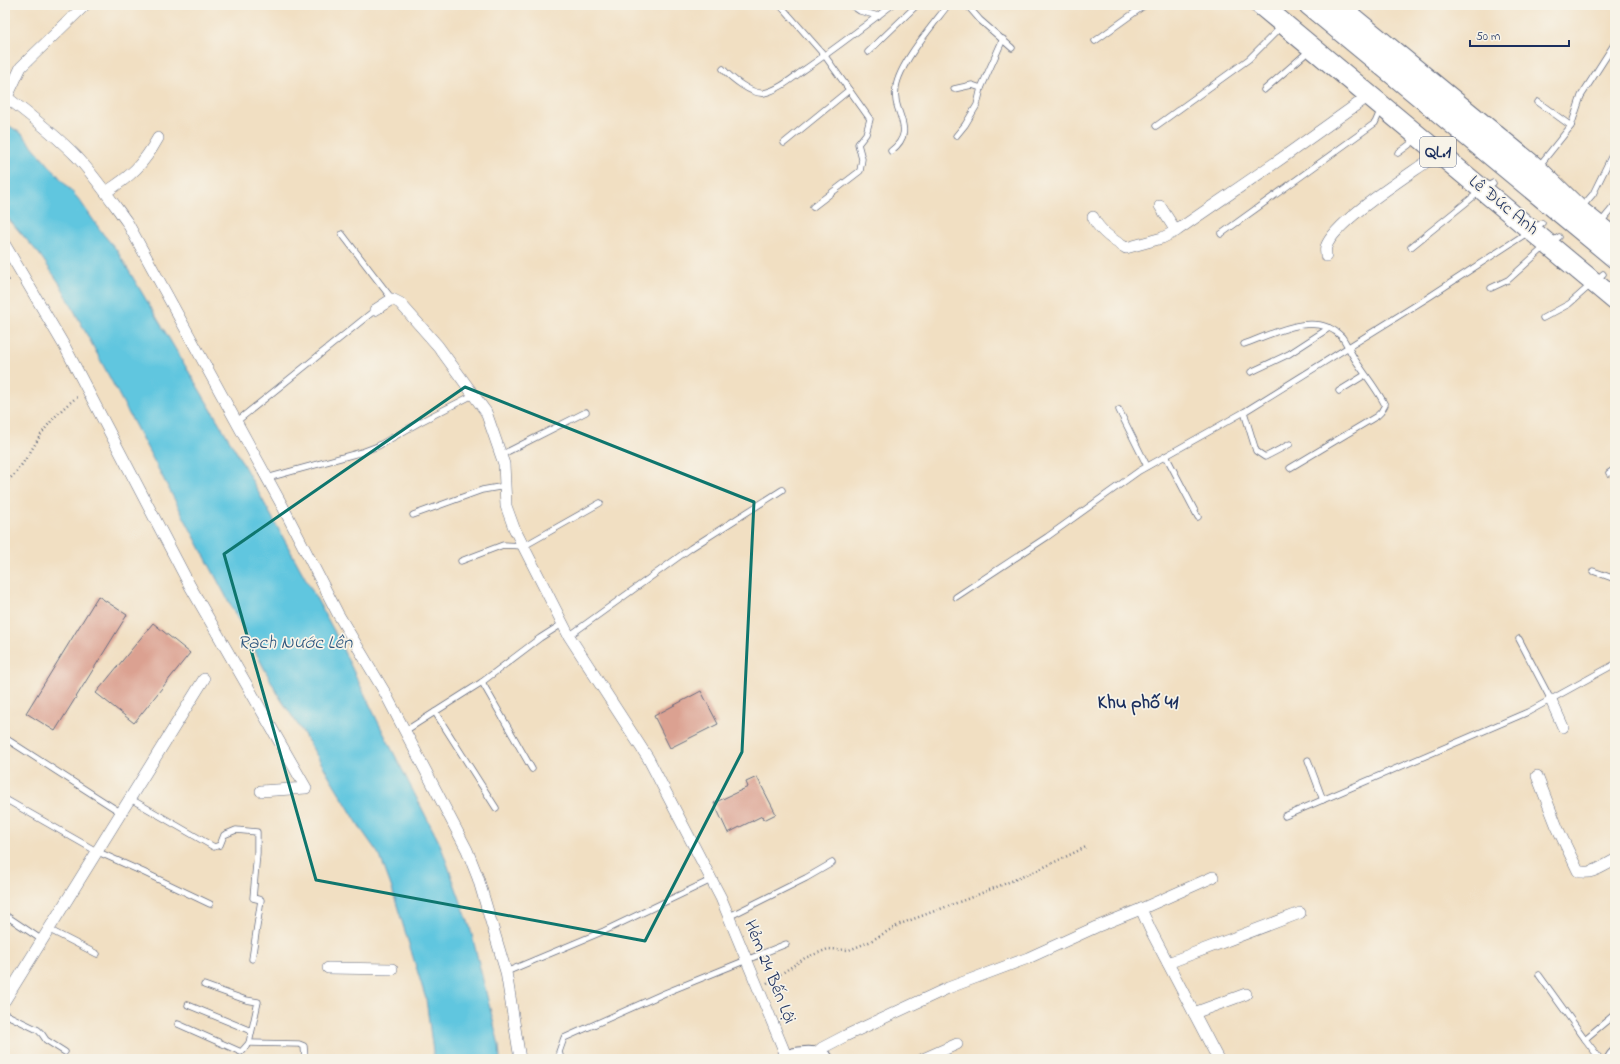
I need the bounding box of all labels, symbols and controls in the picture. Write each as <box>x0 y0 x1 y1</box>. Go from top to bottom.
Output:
scale bar <box>1470 22 1569 48</box>
text: 50 m <box>1476 28 1500 46</box>
road number: QL.1 <box>1420 137 1456 167</box>
street label: Lê Đức Anh <box>1462 170 1544 242</box>
water label: Rạch Nước Lên <box>238 630 353 657</box>
district label: Khu phố 41 <box>1097 690 1179 717</box>
street label: Hẻm 24 Bến Lội <box>736 916 802 1028</box>

